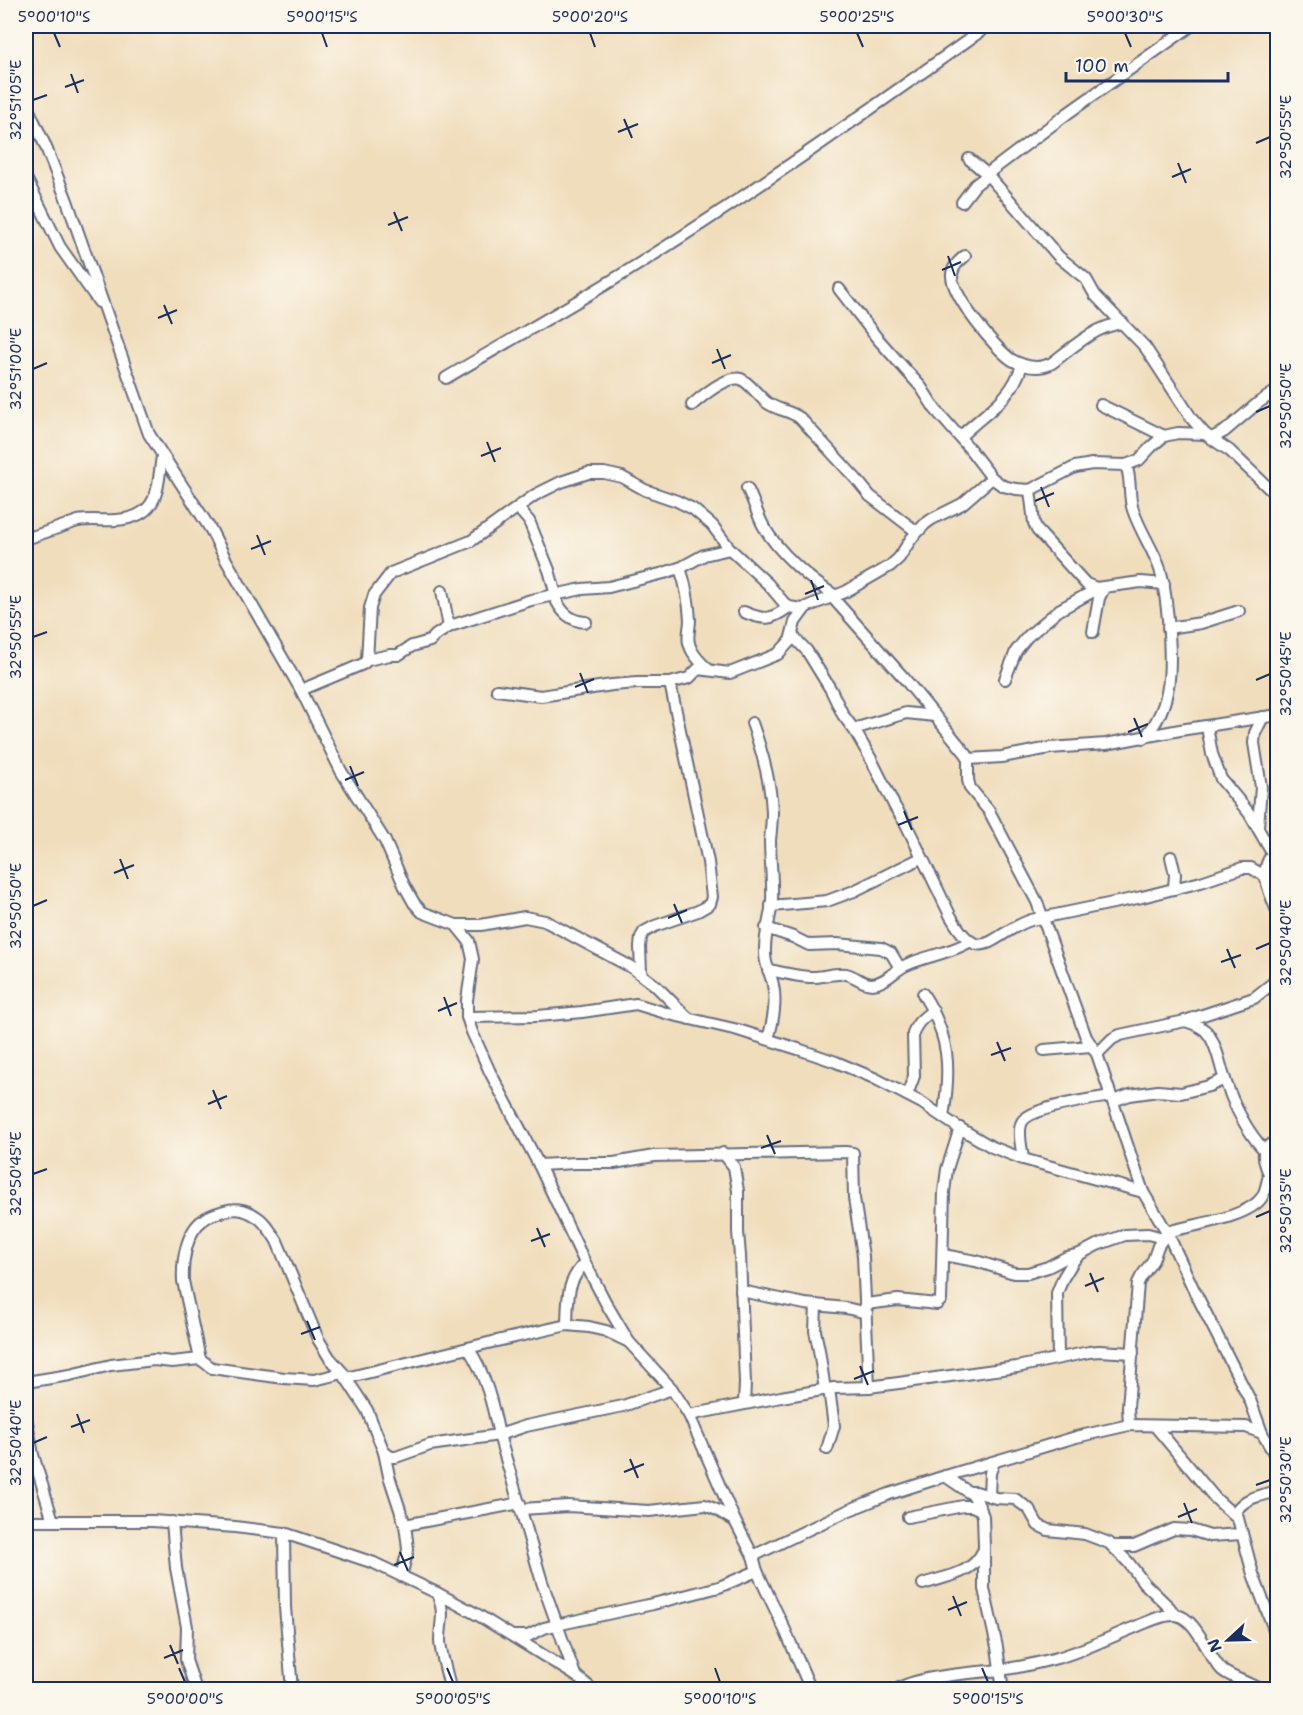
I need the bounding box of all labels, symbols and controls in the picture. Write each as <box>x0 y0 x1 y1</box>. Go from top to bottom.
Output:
text: 5°00'10"S <box>18 7 90 27</box>
text: 5°00'15"S <box>286 7 358 27</box>
text: 5°00'20"S <box>552 7 628 27</box>
text: 5°00'25"S <box>820 7 894 27</box>
text: 5°00'30"S <box>1087 7 1163 27</box>
scale bar <box>1066 45 1228 83</box>
text: 100 m <box>1075 54 1129 78</box>
text: 32°51'05"E <box>6 60 26 140</box>
text: 32°50'55"E <box>1276 95 1296 179</box>
text: 32°51'00"E <box>6 328 26 410</box>
text: 32°50'50"E <box>1276 363 1296 449</box>
text: 32°50'55"E <box>6 595 26 679</box>
text: 32°50'45"E <box>1276 631 1296 717</box>
text: 32°50'50"E <box>6 863 26 949</box>
text: 32°50'40"E <box>1276 900 1296 987</box>
text: 32°50'45"E <box>6 1131 26 1217</box>
text: 32°50'35"E <box>1276 1168 1296 1254</box>
text: 32°50'40"E <box>6 1400 26 1487</box>
text: 32°50'30"E <box>1276 1436 1296 1524</box>
north arrow <box>1198 1610 1258 1670</box>
text: N <box>1202 1636 1227 1655</box>
text: 5°00'00"S <box>147 1689 223 1709</box>
text: 5°00'05"S <box>416 1689 490 1709</box>
text: 5°00'10"S <box>684 1689 756 1709</box>
text: 5°00'15"S <box>952 1689 1024 1709</box>

